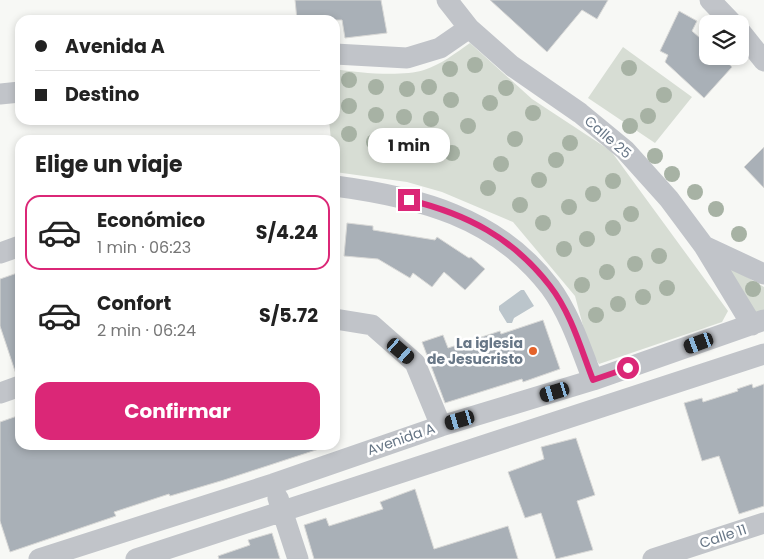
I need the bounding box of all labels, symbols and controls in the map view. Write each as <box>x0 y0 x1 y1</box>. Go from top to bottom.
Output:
map controls <box>699 15 749 65</box>
button: layers <box>699 15 749 65</box>
text: Avenida A <box>65 33 165 60</box>
text: Destino <box>65 81 139 108</box>
street label: Calle 25 <box>580 111 636 163</box>
callout: 1 min <box>368 128 450 162</box>
text: 1 min <box>388 134 430 157</box>
text: Elige un viaje <box>35 149 183 180</box>
route end <box>398 189 420 211</box>
text: Económico <box>97 207 205 234</box>
icon: car <box>37 210 82 255</box>
text: S/4.24 <box>256 219 318 246</box>
text: 1 min · 06:23 <box>97 236 191 259</box>
text: Confort <box>97 290 171 317</box>
icon: car <box>37 293 82 338</box>
text: S/5.72 <box>259 302 318 329</box>
text: 2 min · 06:24 <box>97 319 196 342</box>
car <box>682 331 715 355</box>
place label: La iglesia de Jesucristo <box>427 333 523 369</box>
car <box>384 335 417 367</box>
marker: La iglesia de Jesucristo <box>527 345 539 357</box>
route start <box>617 357 639 379</box>
car <box>538 380 571 404</box>
button: Confirmar <box>35 382 320 440</box>
car <box>443 409 476 431</box>
street label: Avenida A <box>364 418 438 460</box>
street label: Calle 11 <box>697 519 749 553</box>

